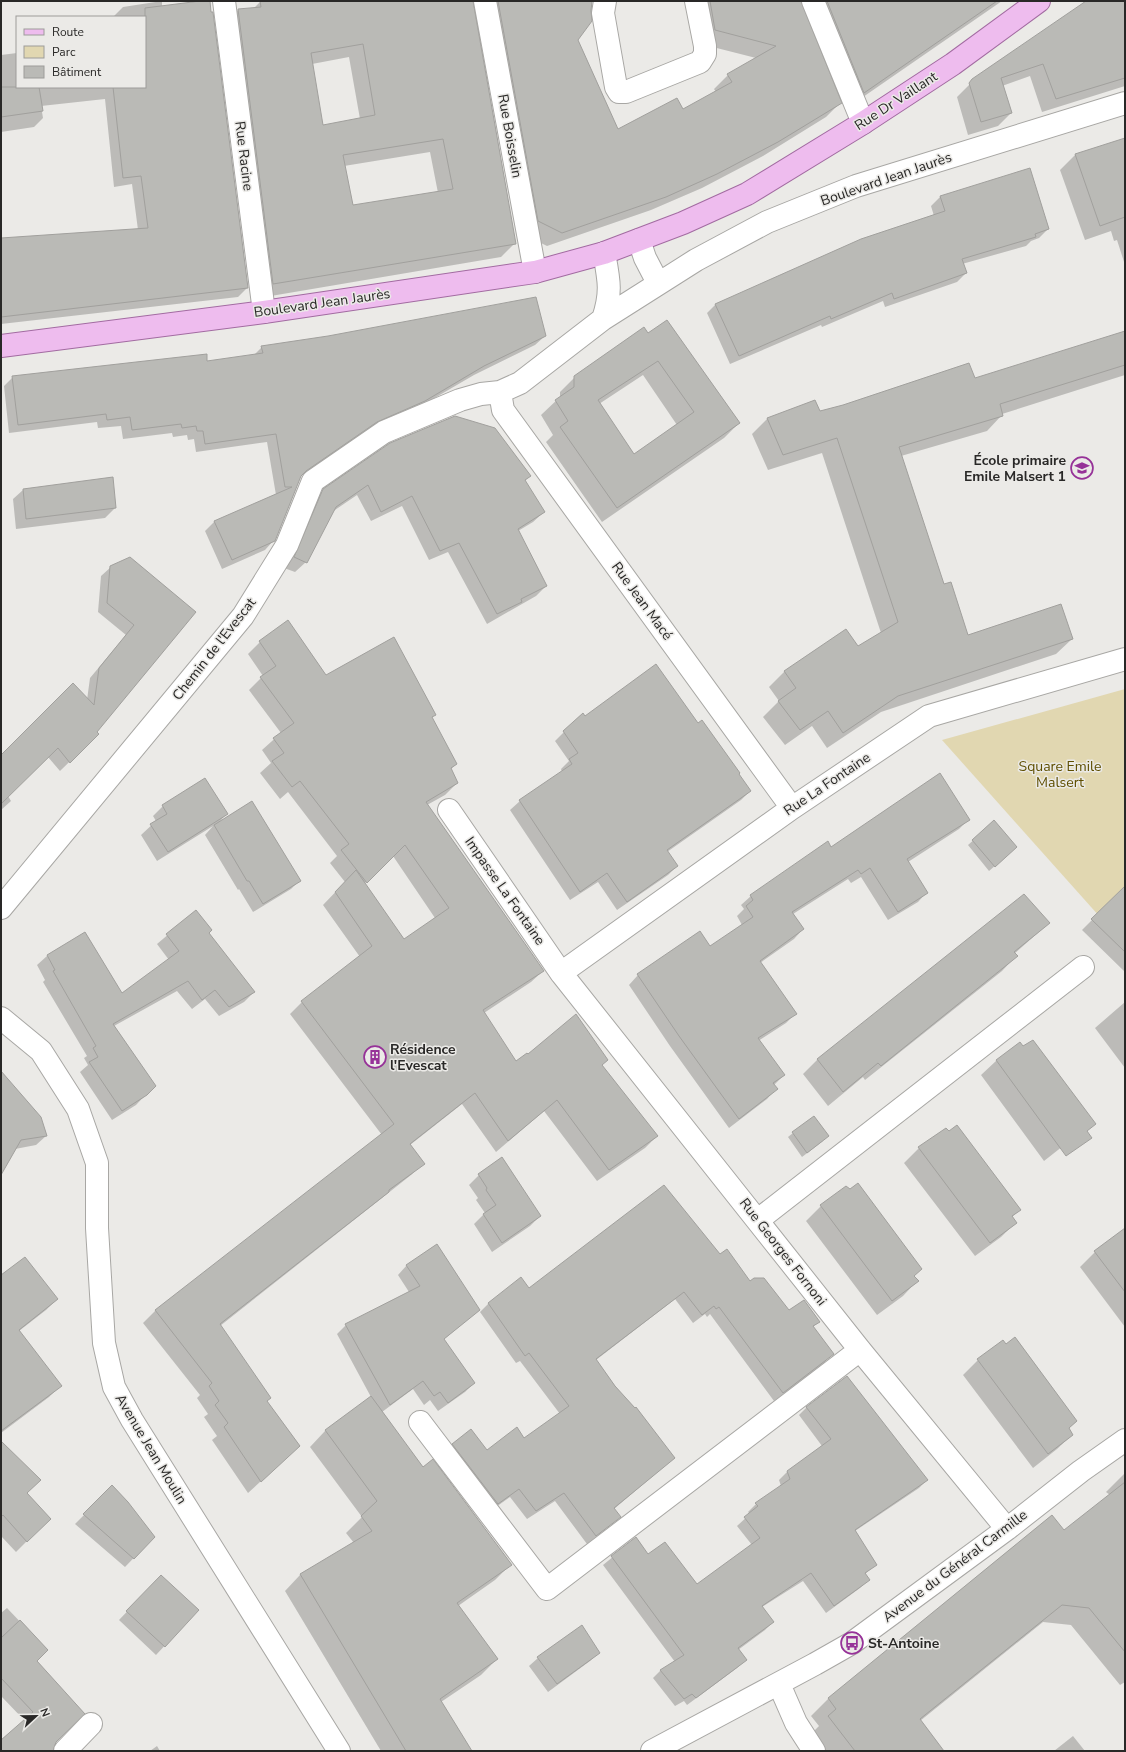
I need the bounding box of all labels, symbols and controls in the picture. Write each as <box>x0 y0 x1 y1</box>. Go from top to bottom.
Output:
legend <box>16 16 146 88</box>
text: Route <box>52 24 84 40</box>
text: Parc <box>52 44 76 60</box>
text: Bâtiment <box>52 64 102 80</box>
street label: Rue Dr Vaillant <box>851 67 941 135</box>
street label: Rue Boisselin <box>493 92 527 180</box>
street label: Rue Racine <box>230 120 258 192</box>
street label: Boulevard Jean Jaurès <box>818 148 954 210</box>
street label: Boulevard Jean Jaurès <box>253 284 392 322</box>
place label: École primaire Emile Malsert 1 <box>964 451 1066 486</box>
school or university icon: École primaire Emile Malsert 1 <box>1069 455 1095 481</box>
street label: Rue Jean Macé <box>607 558 677 644</box>
street label: Chemin de l'Evescat <box>168 594 260 704</box>
street label: Rue La Fontaine <box>780 748 874 820</box>
park label: Square Emile Malsert <box>1019 757 1101 792</box>
street label: Impasse La Fontaine <box>460 833 550 949</box>
place label: Résidence l'Evescat <box>390 1040 456 1075</box>
building icon: Résidence l'Evescat <box>362 1044 388 1070</box>
street label: Rue Georges Fornoni <box>735 1194 831 1310</box>
street label: Avenue Jean Moulin <box>111 1390 191 1508</box>
street label: Avenue du Général Carmille <box>879 1505 1031 1627</box>
bus stop icon: St-Antoine <box>839 1630 865 1656</box>
place label: St-Antoine <box>868 1634 940 1653</box>
north arrow <box>16 1696 56 1736</box>
text: N <box>36 1706 53 1719</box>

